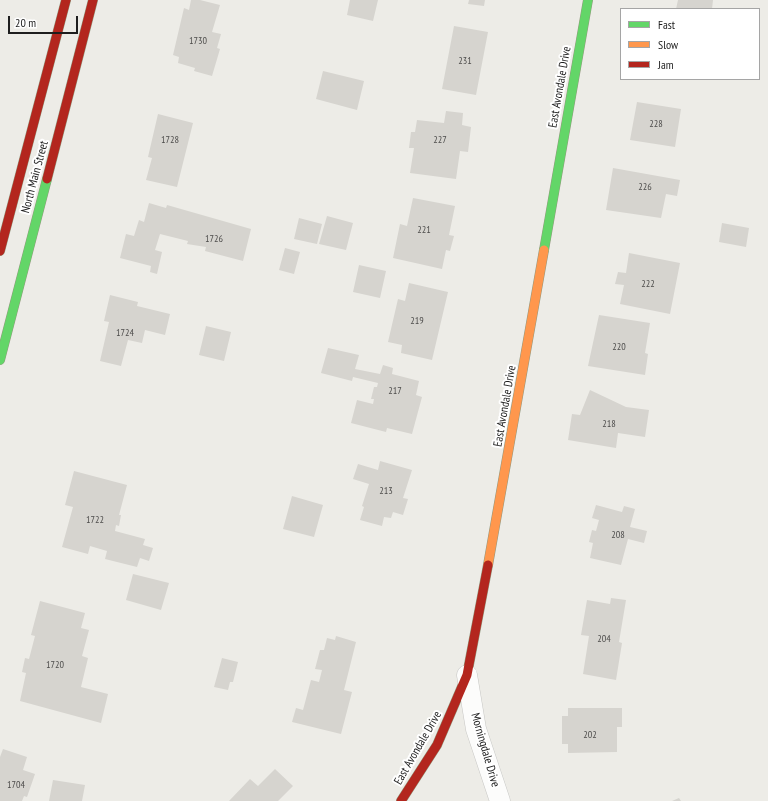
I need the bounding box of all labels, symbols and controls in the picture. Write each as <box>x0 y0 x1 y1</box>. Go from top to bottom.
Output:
scale bar <box>10 8 80 34</box>
legend <box>620 8 760 80</box>
text: 20 m <box>15 15 36 30</box>
text: Fast <box>658 17 675 32</box>
house number: 1730 <box>189 35 207 47</box>
text: Slow <box>658 37 678 52</box>
street label: East Avondale Drive <box>546 45 574 129</box>
house number: 231 <box>458 55 472 67</box>
text: Jam <box>658 57 674 72</box>
house number: 228 <box>649 118 663 130</box>
house number: 1728 <box>161 134 179 146</box>
house number: 227 <box>433 134 447 146</box>
street label: North Main Street <box>18 139 52 215</box>
house number: 226 <box>638 181 652 193</box>
house number: 221 <box>417 224 431 236</box>
house number: 1726 <box>205 233 223 245</box>
house number: 222 <box>641 278 655 290</box>
house number: 219 <box>410 315 424 327</box>
house number: 1724 <box>116 327 134 339</box>
house number: 220 <box>612 341 626 353</box>
street label: East Avondale Drive <box>491 364 519 448</box>
house number: 217 <box>388 385 402 397</box>
house number: 218 <box>602 418 616 430</box>
house number: 213 <box>379 485 393 497</box>
house number: 1722 <box>86 514 104 526</box>
house number: 208 <box>611 529 625 541</box>
house number: 204 <box>597 633 611 645</box>
house number: 1720 <box>46 659 64 671</box>
street label: East Avondale Drive <box>391 709 445 787</box>
street label: Morningdale Drive <box>468 711 502 789</box>
house number: 202 <box>583 729 597 741</box>
house number: 1704 <box>7 779 25 791</box>

